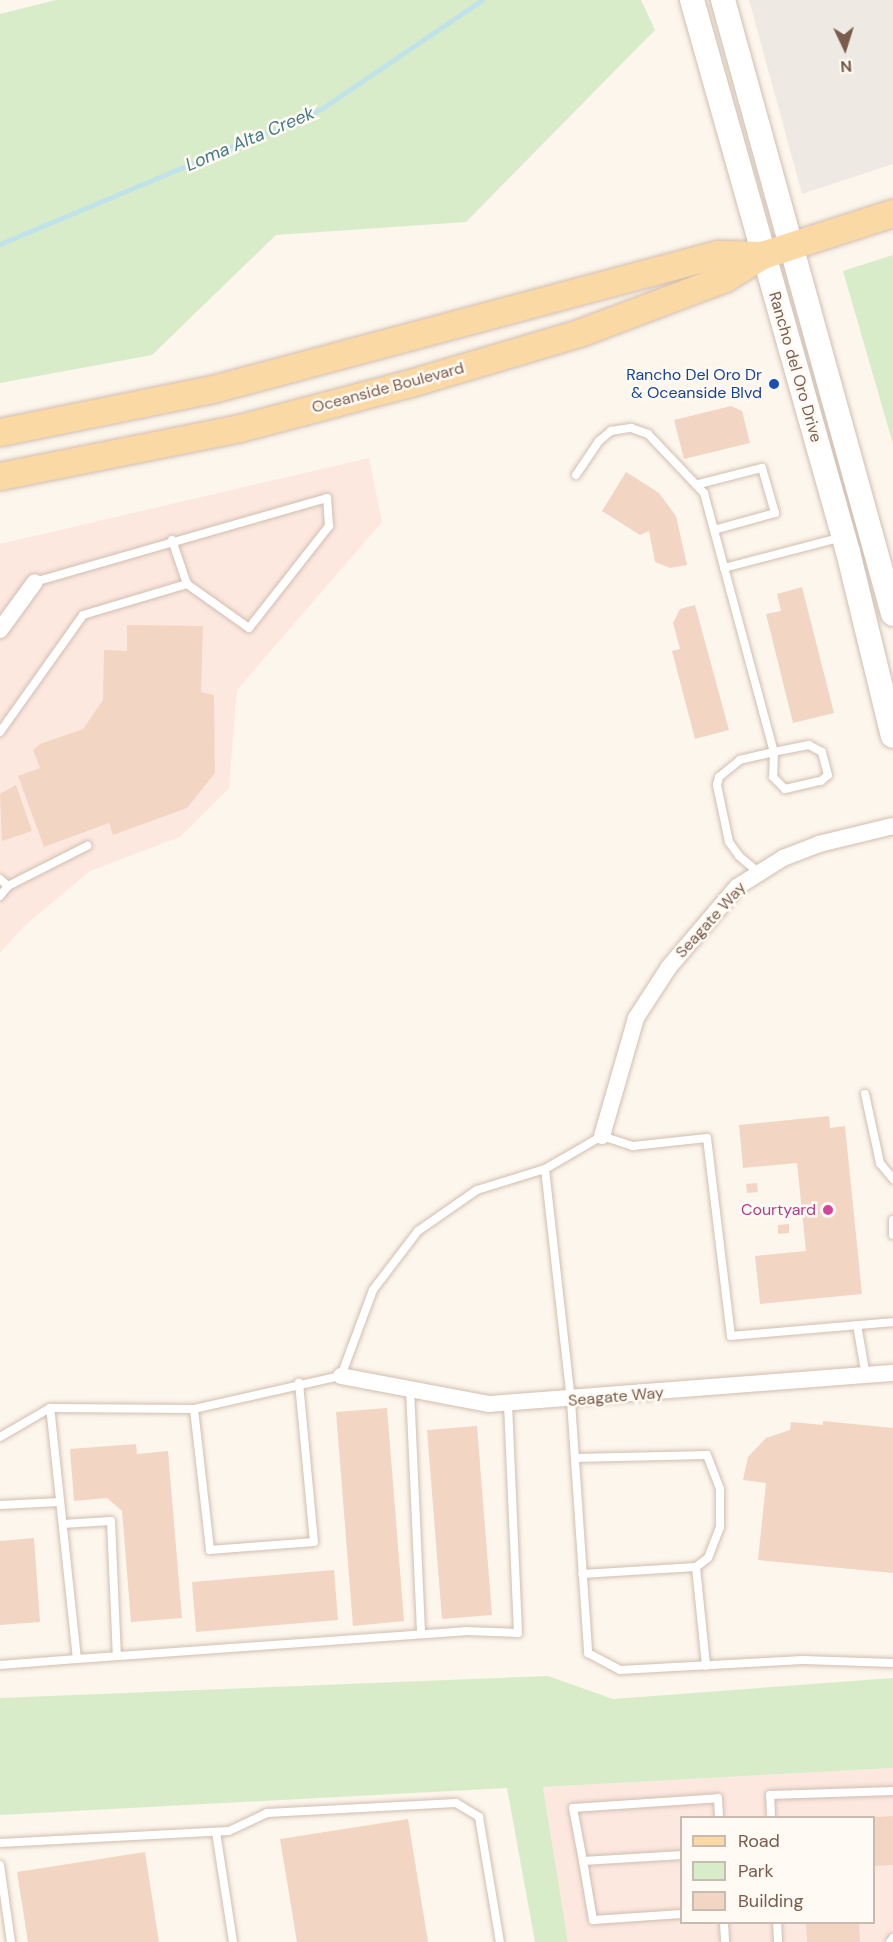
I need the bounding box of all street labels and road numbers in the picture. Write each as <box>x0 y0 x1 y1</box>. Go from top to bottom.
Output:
street label: Rancho del Oro Drive <box>764 289 826 445</box>
street label: Oceanside Boulevard <box>310 358 466 418</box>
street label: Seagate Way <box>672 878 750 962</box>
street label: Seagate Way <box>567 1383 665 1411</box>

